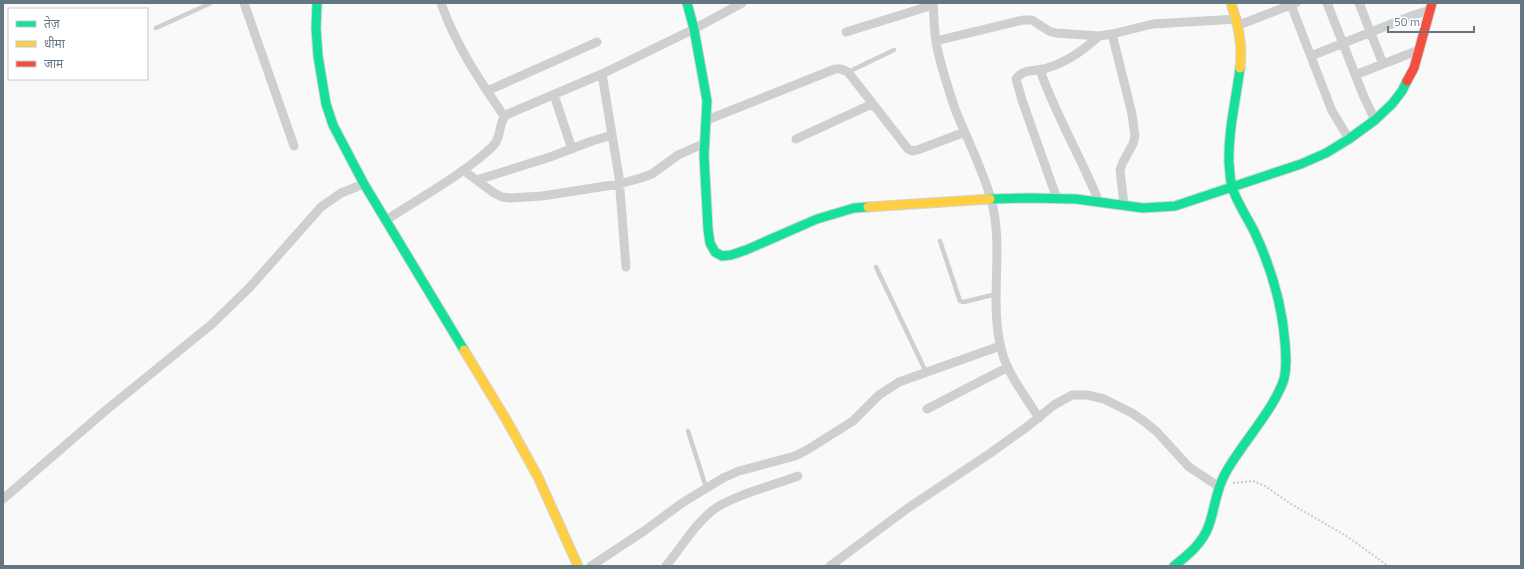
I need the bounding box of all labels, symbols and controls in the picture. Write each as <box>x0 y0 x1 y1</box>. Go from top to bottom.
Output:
legend <box>8 8 148 80</box>
scale bar <box>1388 8 1474 34</box>
text: 50 m <box>1394 12 1420 31</box>
text: तेज़ <box>44 14 61 33</box>
text: धीमा <box>44 34 66 53</box>
text: जाम <box>44 54 64 73</box>

